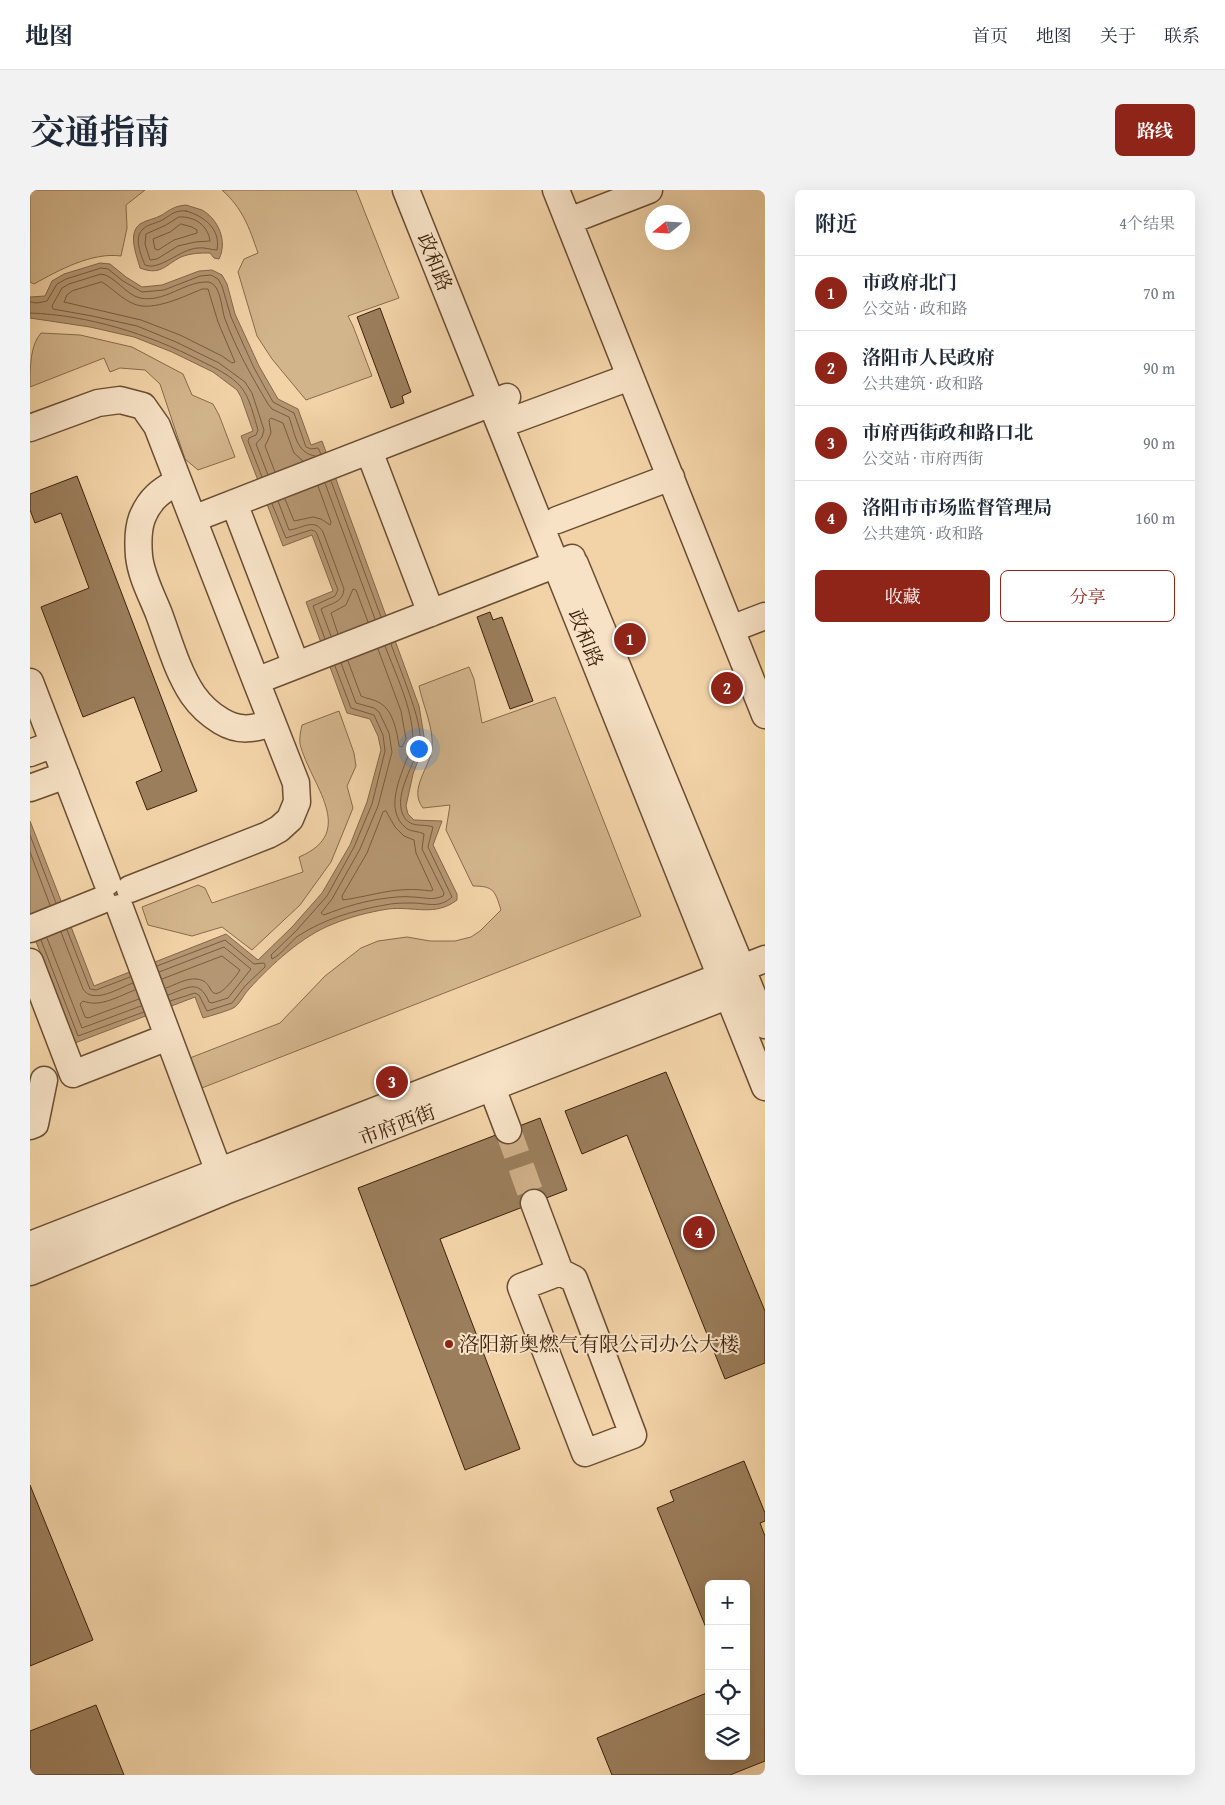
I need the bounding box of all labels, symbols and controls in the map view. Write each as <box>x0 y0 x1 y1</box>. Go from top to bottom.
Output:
text: 地图 <box>25 18 73 53</box>
text: 首页 <box>972 22 1008 49</box>
text: 地图 <box>1036 22 1072 49</box>
text: 关于 <box>1100 22 1136 49</box>
text: 联系 <box>1164 22 1200 49</box>
button: 路线 <box>1115 104 1195 156</box>
text: 交通指南 <box>30 106 170 157</box>
north arrow <box>645 205 690 250</box>
text: 附近 <box>815 208 857 239</box>
text: 4个结果 <box>1119 211 1175 235</box>
street label: 政和路 <box>411 229 460 295</box>
text: 市政府北门 <box>862 268 957 296</box>
text: 1 <box>827 281 835 305</box>
text: 70 m <box>1143 281 1175 305</box>
text: 公交站 · 政和路 <box>862 296 968 320</box>
text: 洛阳市人民政府 <box>862 343 995 371</box>
text: 2 <box>827 356 835 380</box>
text: 90 m <box>1143 356 1175 380</box>
text: 公共建筑 · 政和路 <box>862 371 984 395</box>
text: 市府西街政和路口北 <box>862 418 1033 446</box>
text: 3 <box>827 431 835 455</box>
text: 90 m <box>1143 431 1175 455</box>
text: 公交站 · 市府西街 <box>862 446 984 470</box>
text: 洛阳市市场监督管理局 <box>862 493 1052 521</box>
text: 4 <box>827 506 835 530</box>
text: 160 m <box>1135 506 1175 530</box>
text: 公共建筑 · 政和路 <box>862 521 984 545</box>
button: 收藏 <box>815 570 990 622</box>
button: 分享 <box>1000 570 1175 622</box>
street label: 政和路 <box>562 605 611 671</box>
pin: 1 <box>614 620 646 658</box>
pin: 2 <box>711 669 743 707</box>
your location <box>406 736 432 762</box>
pin: 3 <box>376 1063 408 1101</box>
street label: 市府西街 <box>354 1097 439 1152</box>
pin: 4 <box>683 1213 715 1251</box>
place label: 洛阳新奥燃气有限公司办公大楼 <box>459 1329 739 1358</box>
marker: 洛阳新奥燃气有限公司办公大楼 <box>443 1338 455 1350</box>
map controls <box>705 1580 750 1760</box>
button: + <box>705 1580 750 1625</box>
button: − <box>705 1625 750 1670</box>
button: locate <box>705 1670 750 1715</box>
button: layers <box>705 1715 750 1760</box>

